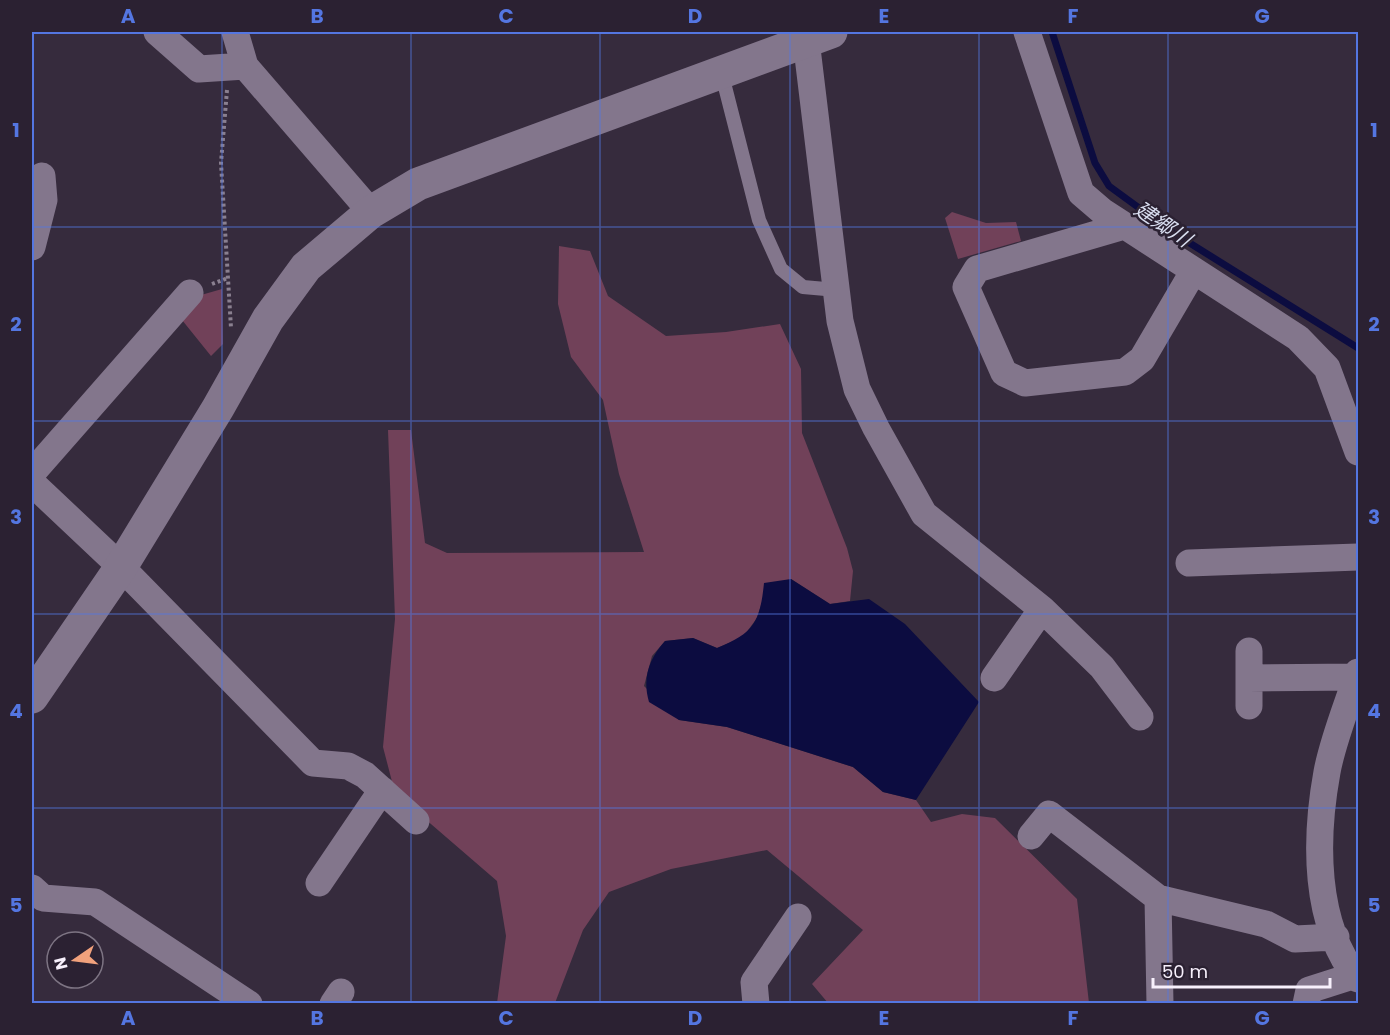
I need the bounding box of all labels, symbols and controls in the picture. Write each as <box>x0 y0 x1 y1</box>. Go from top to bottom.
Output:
text: A <box>121 2 136 30</box>
text: B <box>310 2 324 30</box>
text: C <box>498 2 514 30</box>
text: D <box>688 2 702 30</box>
text: E <box>879 2 889 30</box>
text: F <box>1068 2 1079 30</box>
text: G <box>1254 2 1270 30</box>
text: 1 <box>12 116 20 144</box>
text: 1 <box>1370 116 1378 144</box>
water label: 建郷川 <box>1129 194 1199 255</box>
text: 2 <box>10 310 22 338</box>
text: 2 <box>1368 310 1380 338</box>
text: 3 <box>10 503 22 531</box>
text: 3 <box>1368 503 1380 531</box>
text: 4 <box>9 697 23 725</box>
text: 4 <box>1367 697 1381 725</box>
text: 5 <box>10 891 23 919</box>
text: 5 <box>1368 891 1381 919</box>
north arrow <box>45 930 105 990</box>
scale bar <box>1153 951 1330 989</box>
text: N <box>48 955 74 972</box>
text: 50 m <box>1162 959 1208 984</box>
text: A <box>121 1004 136 1032</box>
text: B <box>310 1004 324 1032</box>
text: C <box>498 1004 514 1032</box>
text: D <box>688 1004 702 1032</box>
text: E <box>879 1004 889 1032</box>
text: F <box>1068 1004 1079 1032</box>
text: G <box>1254 1004 1270 1032</box>

